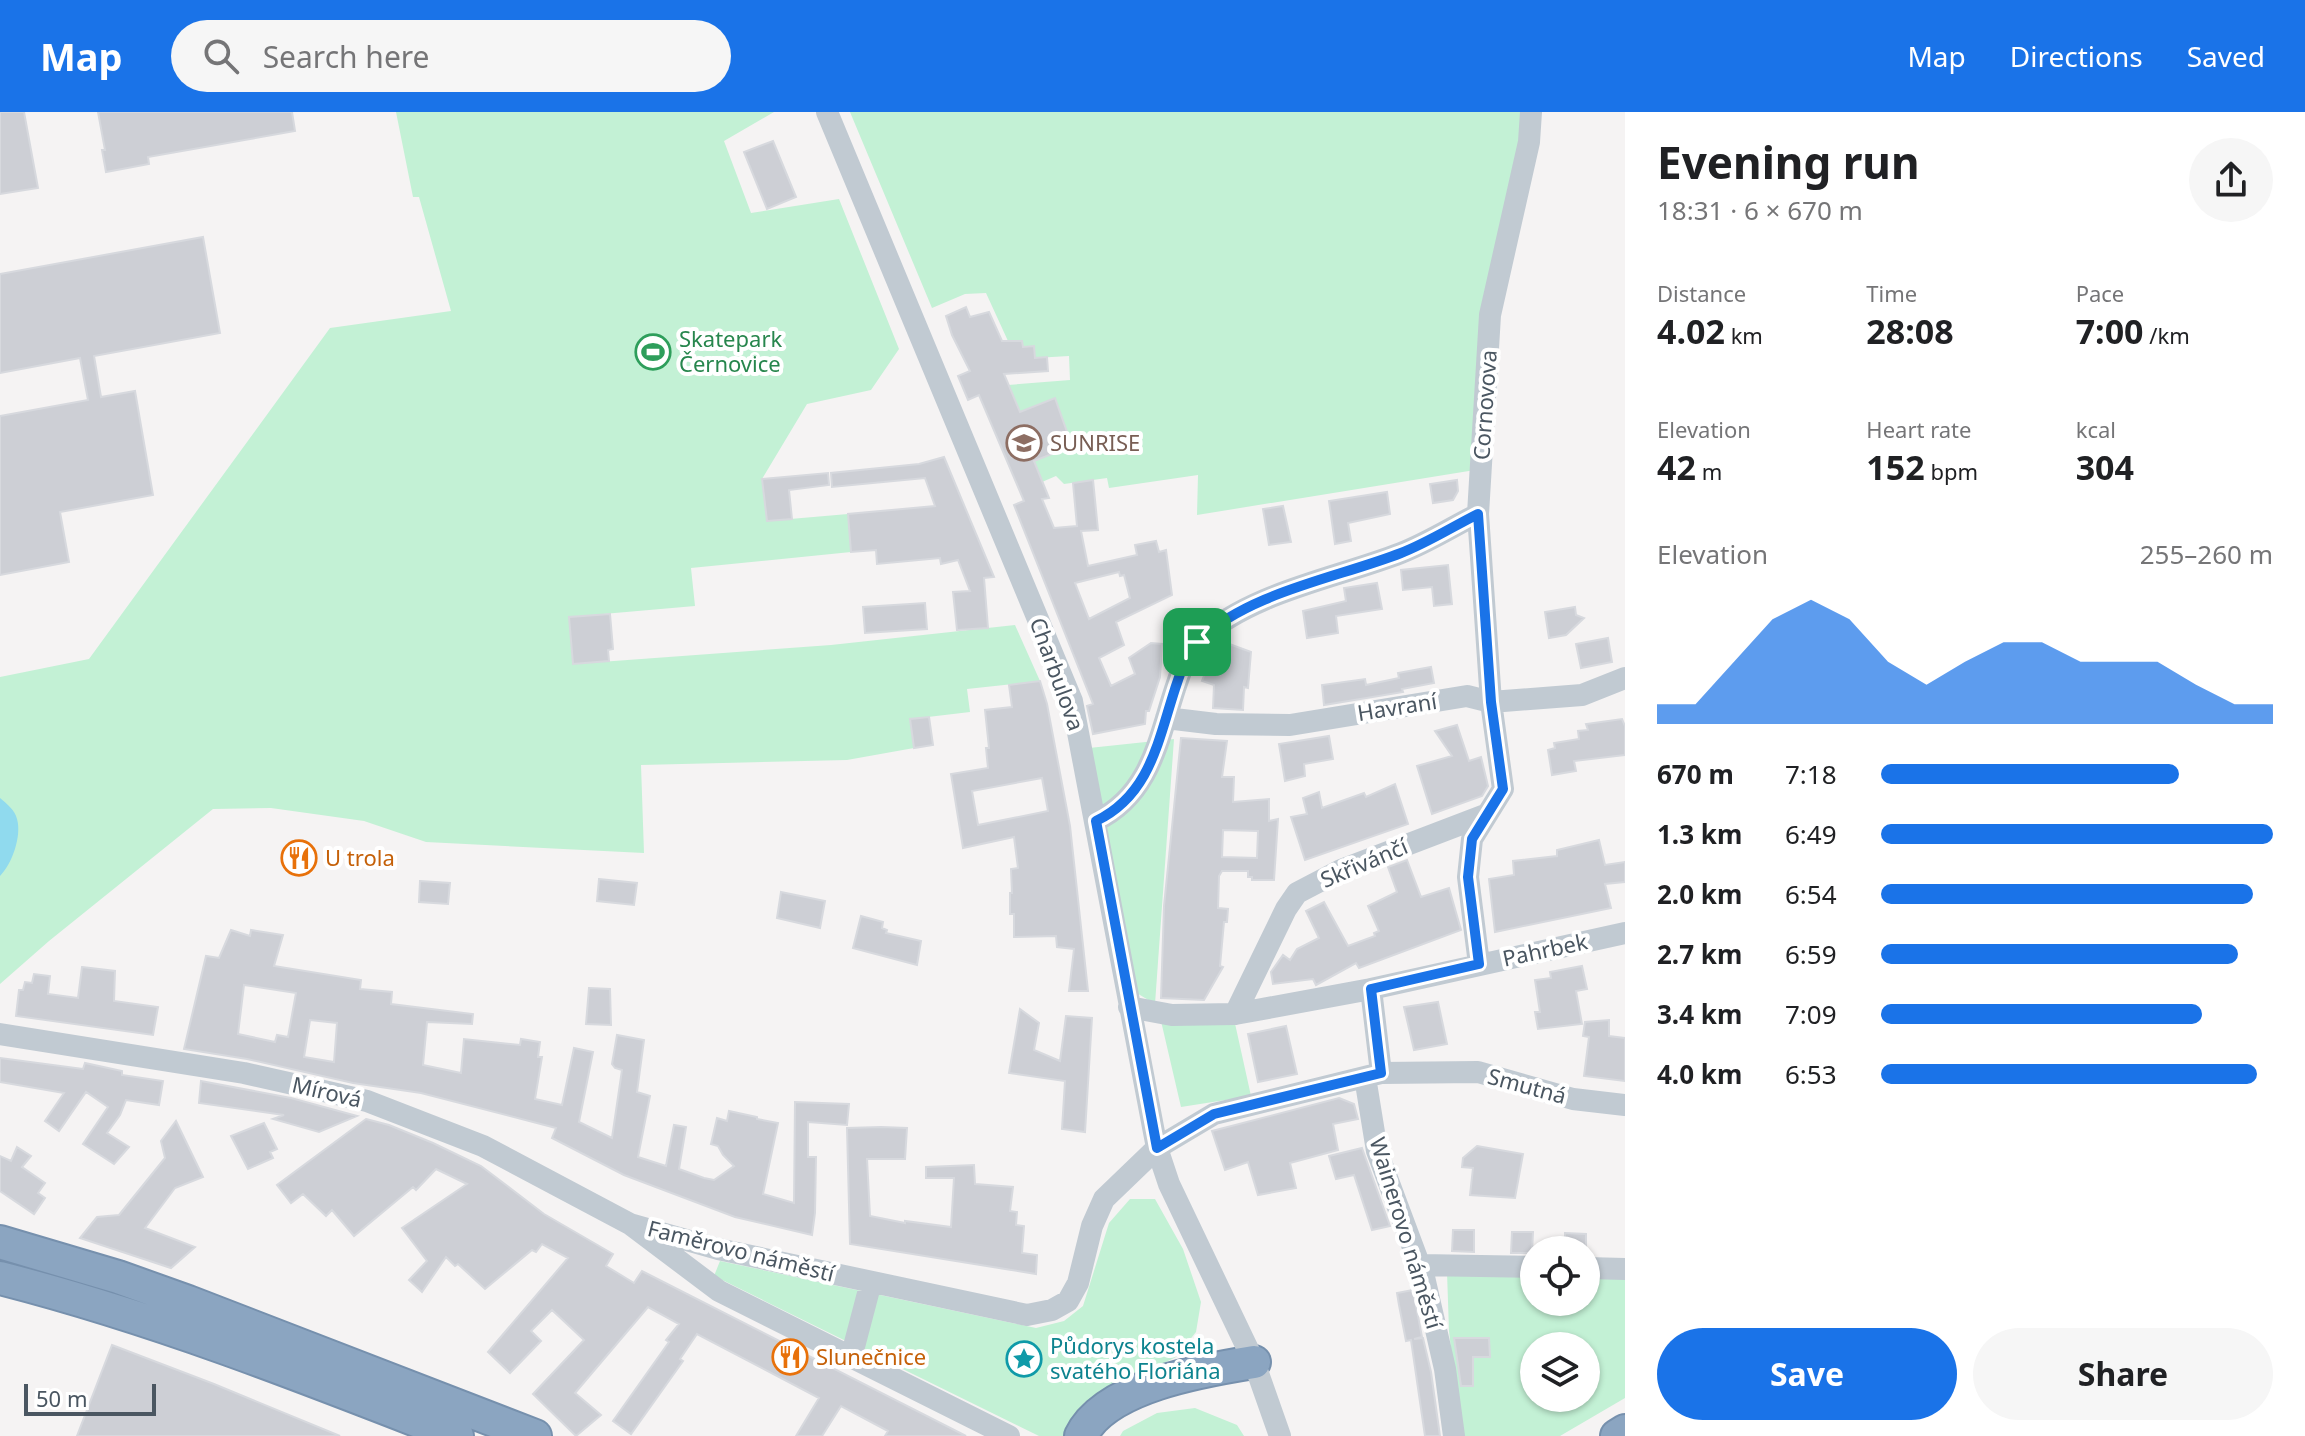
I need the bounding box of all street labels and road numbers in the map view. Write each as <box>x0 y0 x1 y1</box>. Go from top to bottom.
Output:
street label: Cornovova <box>1465 349 1503 461</box>
street label: Charbulova <box>1024 613 1092 734</box>
street label: Havraní <box>1355 685 1440 727</box>
street label: Skřivánčí <box>1315 830 1413 894</box>
street label: Pahrbek <box>1500 925 1590 973</box>
street label: Smutná <box>1485 1060 1570 1110</box>
street label: Mírová <box>289 1068 365 1114</box>
street label: Wainerovo náměstí <box>1364 1133 1451 1333</box>
street label: Faměrovo náměstí <box>645 1212 839 1288</box>

